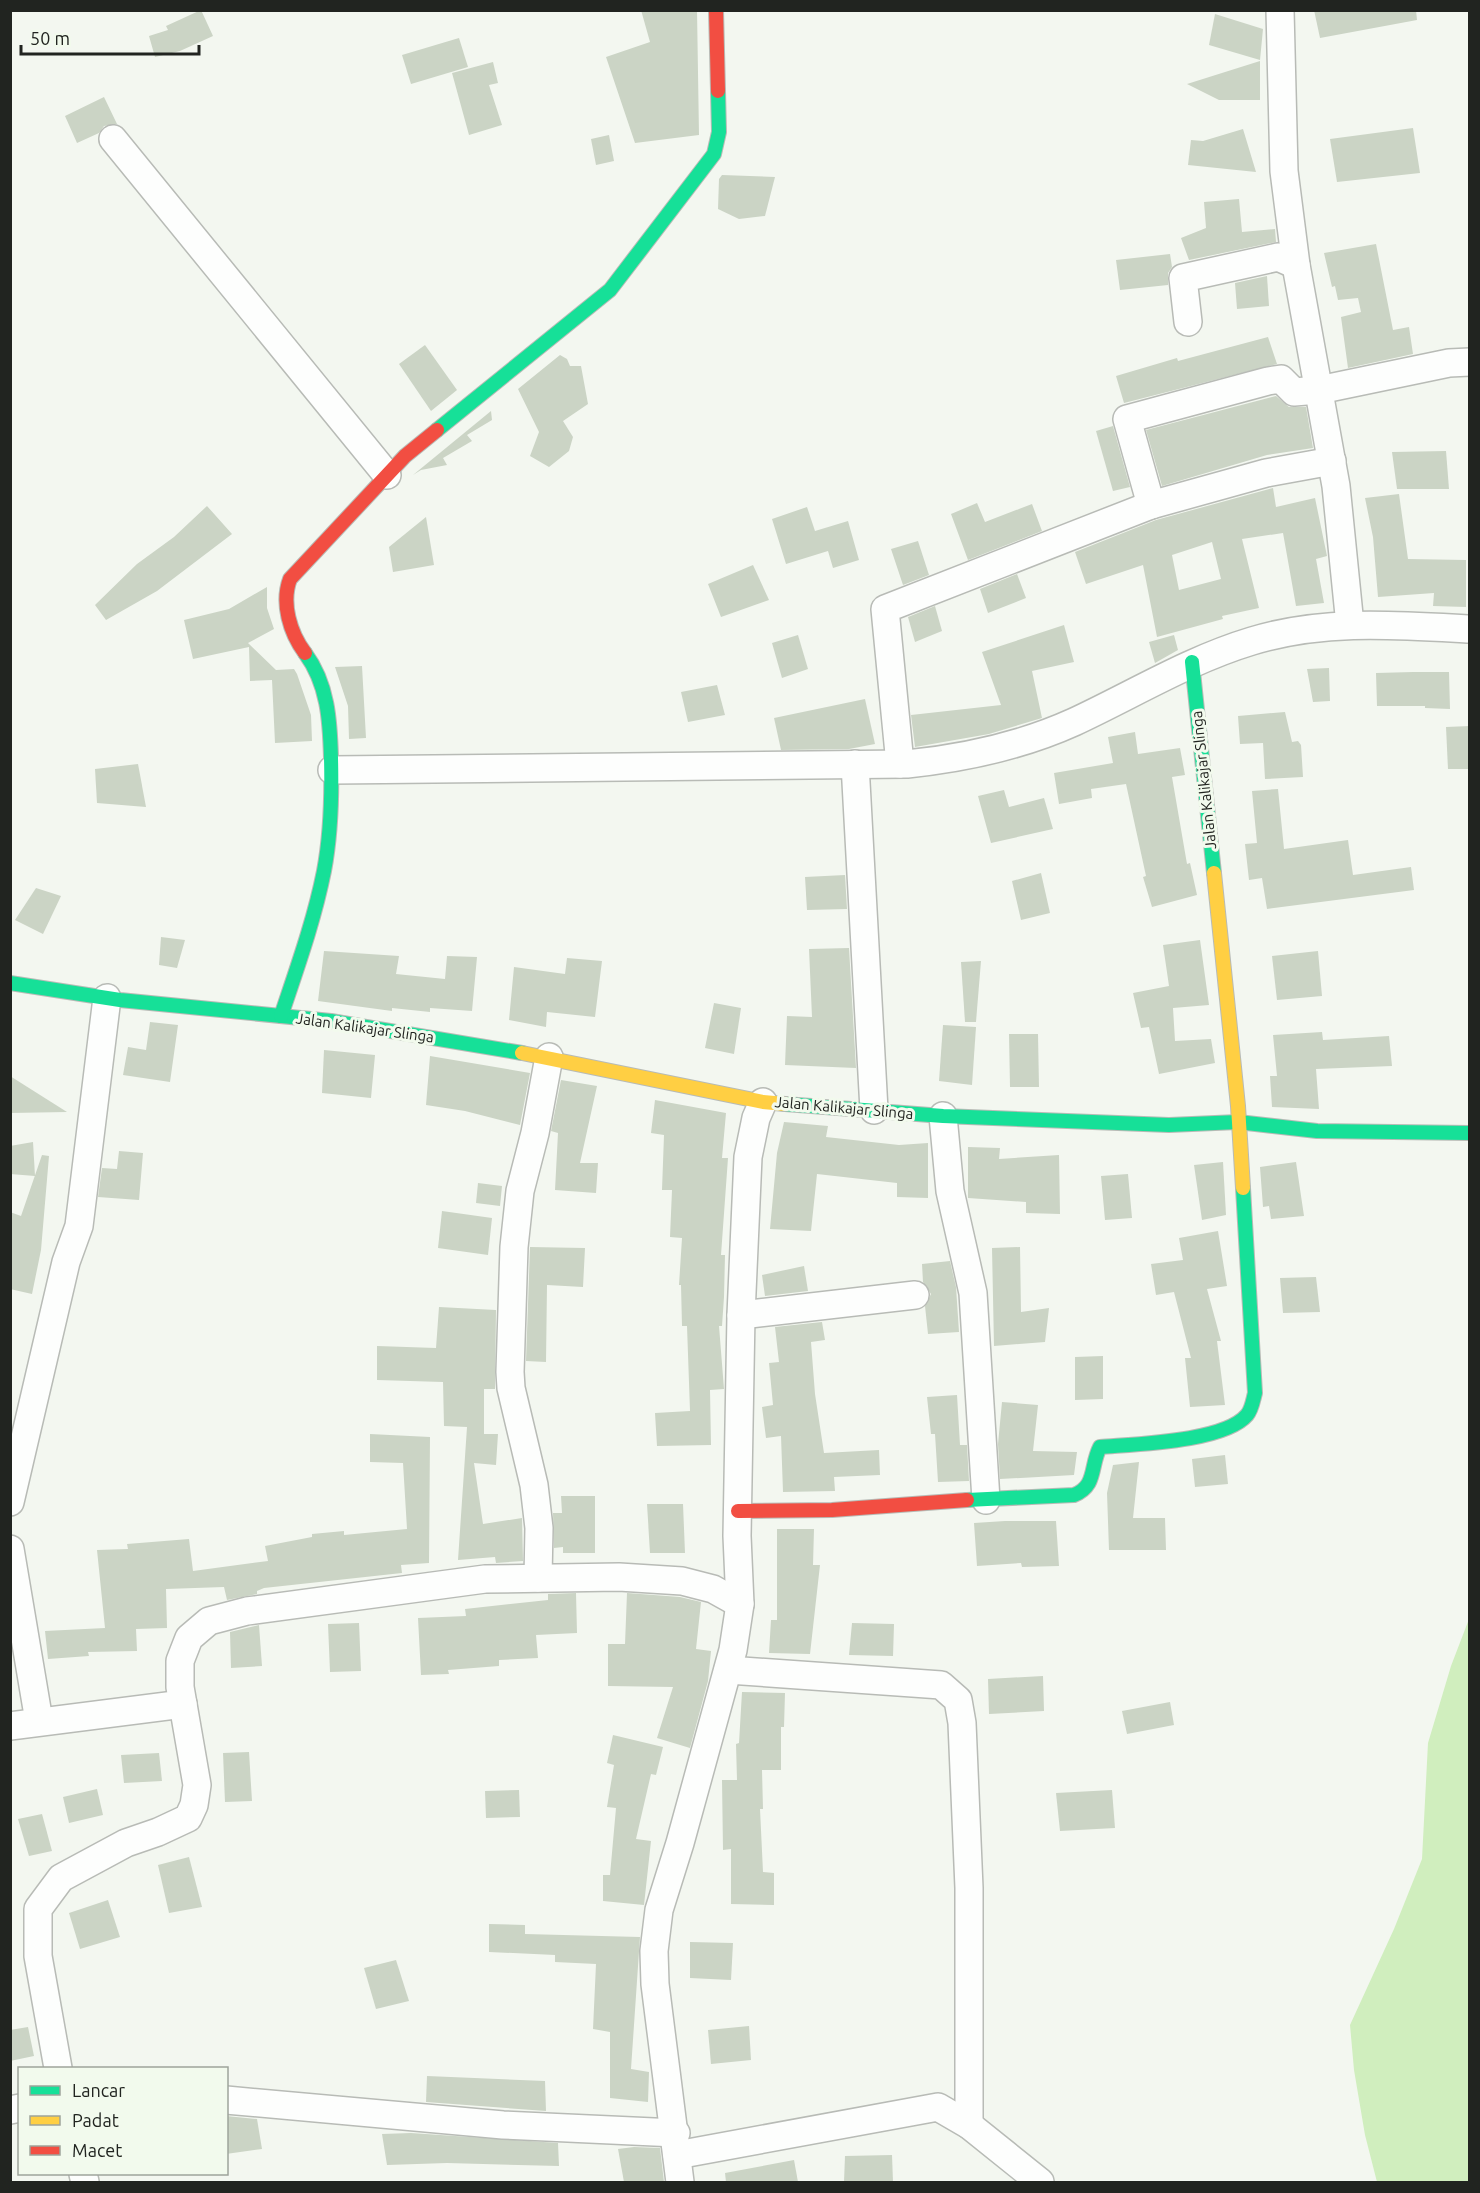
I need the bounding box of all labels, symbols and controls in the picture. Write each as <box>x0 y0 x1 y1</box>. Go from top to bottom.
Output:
scale bar <box>21 18 200 56</box>
text: 50 m <box>30 28 70 48</box>
street label: Jalan Kalikajar Slinga <box>1188 710 1219 850</box>
street label: Jalan Kalikajar Slinga <box>295 1009 435 1046</box>
street label: Jalan Kalikajar Slinga <box>774 1093 914 1122</box>
legend <box>18 2067 228 2175</box>
text: Lancar <box>72 2080 125 2100</box>
text: Padat <box>72 2110 119 2130</box>
text: Macet <box>72 2140 122 2160</box>

